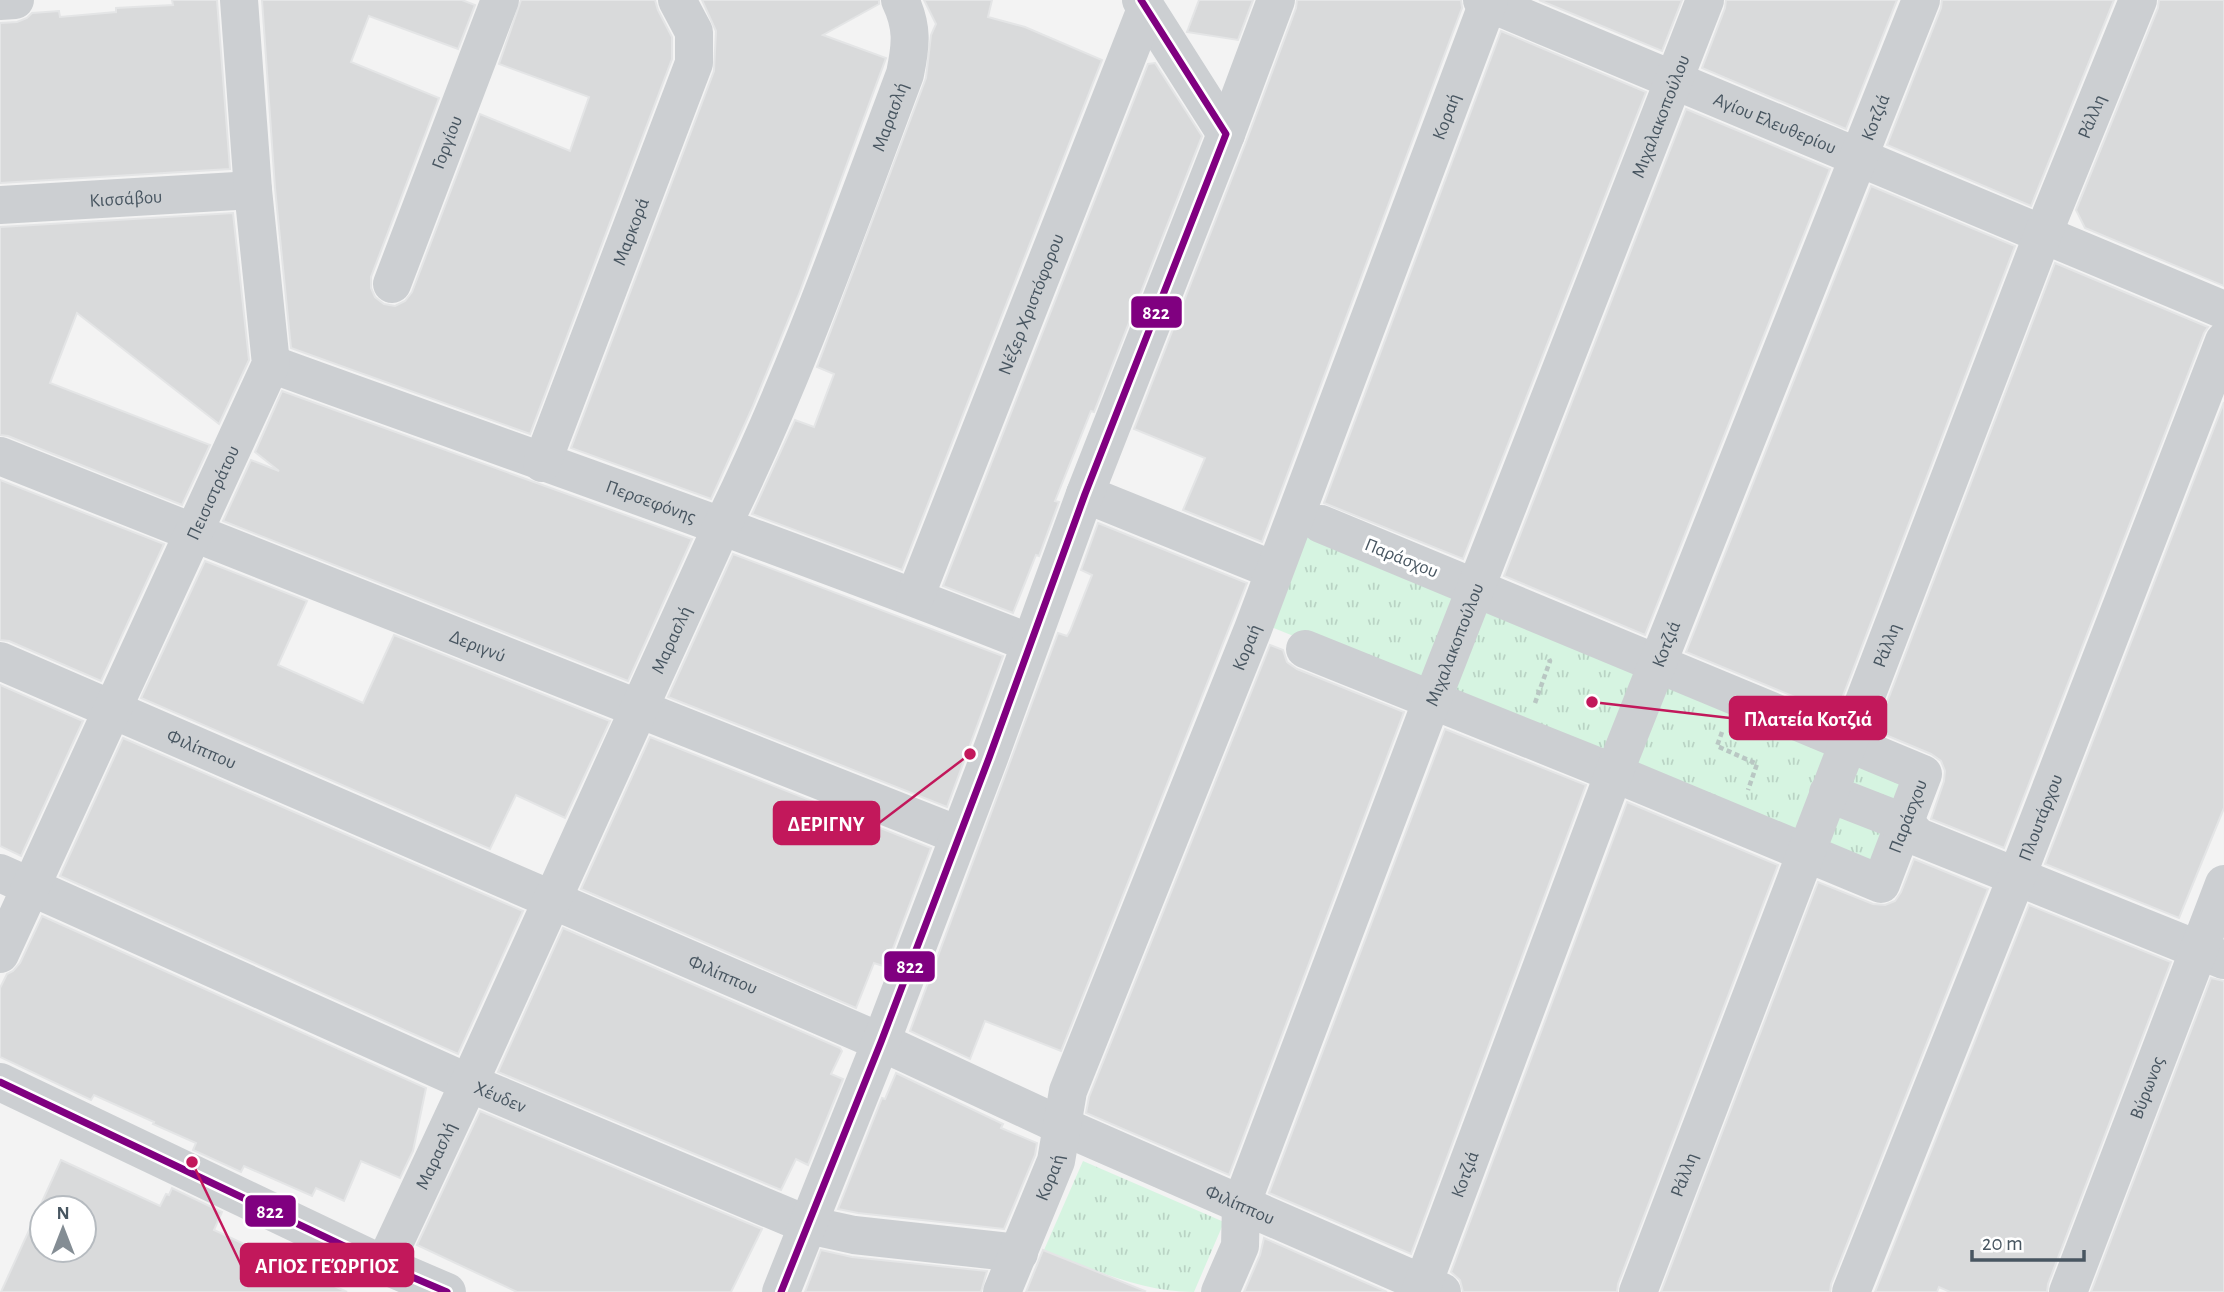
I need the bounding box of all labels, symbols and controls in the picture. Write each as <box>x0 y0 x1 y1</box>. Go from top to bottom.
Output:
street label: Μιχαλακοπούλου <box>1629 52 1694 181</box>
street label: Μαρασλή <box>869 80 912 154</box>
street label: Αγίου Ελευθερίου <box>1711 90 1839 158</box>
street label: Κοραή <box>1429 91 1464 143</box>
street label: Κοτζιά <box>1858 92 1894 143</box>
street label: Ράλλη <box>2075 92 2110 142</box>
street label: Γοργίου <box>429 113 466 172</box>
street label: Κισσάβου <box>89 187 163 211</box>
street label: Μαρκορά <box>610 195 653 268</box>
street label: Nέζερ Χριστόφορου <box>995 231 1068 378</box>
line badge: 822 <box>1130 295 1183 329</box>
text: 822 <box>1142 304 1170 323</box>
street label: Πεισιστράτου <box>184 443 243 543</box>
street label: Περσεφόνης <box>603 477 698 527</box>
street label: Παράσχου <box>1362 535 1441 582</box>
street label: Μιχαλακοπούλου <box>1423 581 1488 709</box>
street label: Μαρασλή <box>648 603 695 677</box>
street label: Κοτζιά <box>1649 618 1684 670</box>
street label: Ράλλη <box>1870 621 1904 670</box>
street label: Κοραή <box>1229 622 1265 673</box>
street label: Δεριγνύ <box>447 627 508 666</box>
callout: Πλατεία Κοτζιά <box>1730 697 1886 739</box>
text: Πλατεία Κοτζιά <box>1744 709 1872 730</box>
street label: Φιλίππου <box>164 726 239 773</box>
street label: Πλουτάρχου <box>2016 771 2067 864</box>
street label: Παράσχου <box>1886 777 1931 856</box>
callout: ΔΕΡΙΓΝΥ <box>774 802 879 844</box>
text: ΔΕΡΙΓΝΥ <box>788 814 865 835</box>
line badge: 822 <box>883 950 936 983</box>
street label: Φιλίππου <box>685 952 760 999</box>
text: 822 <box>896 958 924 977</box>
street label: Βύρωνος <box>2127 1054 2168 1122</box>
street label: Χέυδεν <box>471 1078 529 1117</box>
street label: Μαρασλή <box>413 1119 460 1193</box>
street label: Κοτζιά <box>1448 1149 1483 1200</box>
street label: Ράλλη <box>1667 1150 1701 1200</box>
street label: Κοραή <box>1033 1153 1068 1204</box>
street label: Φιλίππου <box>1202 1182 1277 1229</box>
north arrow <box>28 1194 98 1264</box>
line badge: 822 <box>244 1194 297 1228</box>
text: 822 <box>256 1203 284 1222</box>
text: N <box>56 1204 70 1223</box>
scale bar <box>1972 1218 2084 1262</box>
text: 20 m <box>1982 1233 2023 1254</box>
callout: ΑΓΙΟΣ ΓΕΏΡΓΙΟΣ <box>241 1244 413 1286</box>
text: ΑΓΙΟΣ ΓΕΏΡΓΙΟΣ <box>255 1256 399 1277</box>

